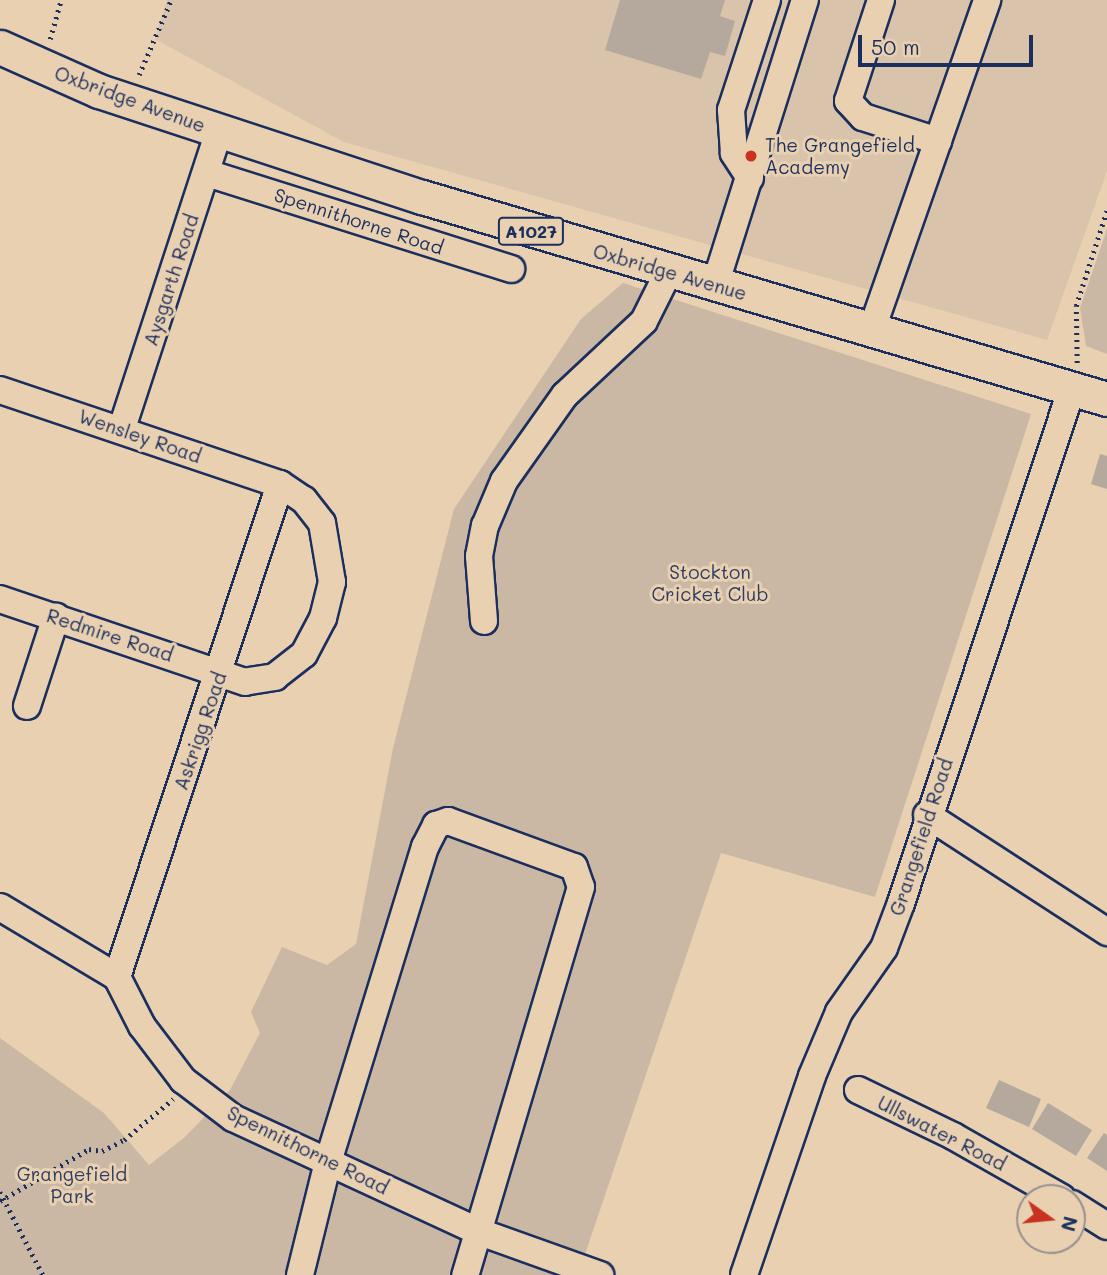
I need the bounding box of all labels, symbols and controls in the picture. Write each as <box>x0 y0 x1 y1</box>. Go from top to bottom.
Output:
scale bar <box>862 21 1037 65</box>
text: 50 m <box>871 33 920 60</box>
street label: Oxbridge Avenue <box>51 61 209 137</box>
place label: The Grangefield Academy <box>765 134 915 178</box>
marker: The Grangefield Academy <box>743 148 759 164</box>
street label: Spennithorne Road <box>271 183 447 259</box>
street label: Aysgarth Road <box>139 211 203 349</box>
road number: A1027 <box>498 216 564 246</box>
street label: Oxbridge Avenue <box>591 239 749 305</box>
street label: Wensley Road <box>76 404 204 468</box>
park label: Stockton Cricket Club <box>651 561 769 605</box>
street label: Redmire Road <box>44 604 176 666</box>
street label: Askrigg Road <box>169 669 231 793</box>
street label: Grangefield Road <box>885 756 957 918</box>
street label: Ullswater Road <box>874 1091 1010 1175</box>
street label: Spennithorne Road <box>224 1101 392 1199</box>
park label: Grangefield Park <box>17 1163 127 1207</box>
north arrow <box>1016 1184 1086 1254</box>
text: N <box>1056 1214 1084 1234</box>

